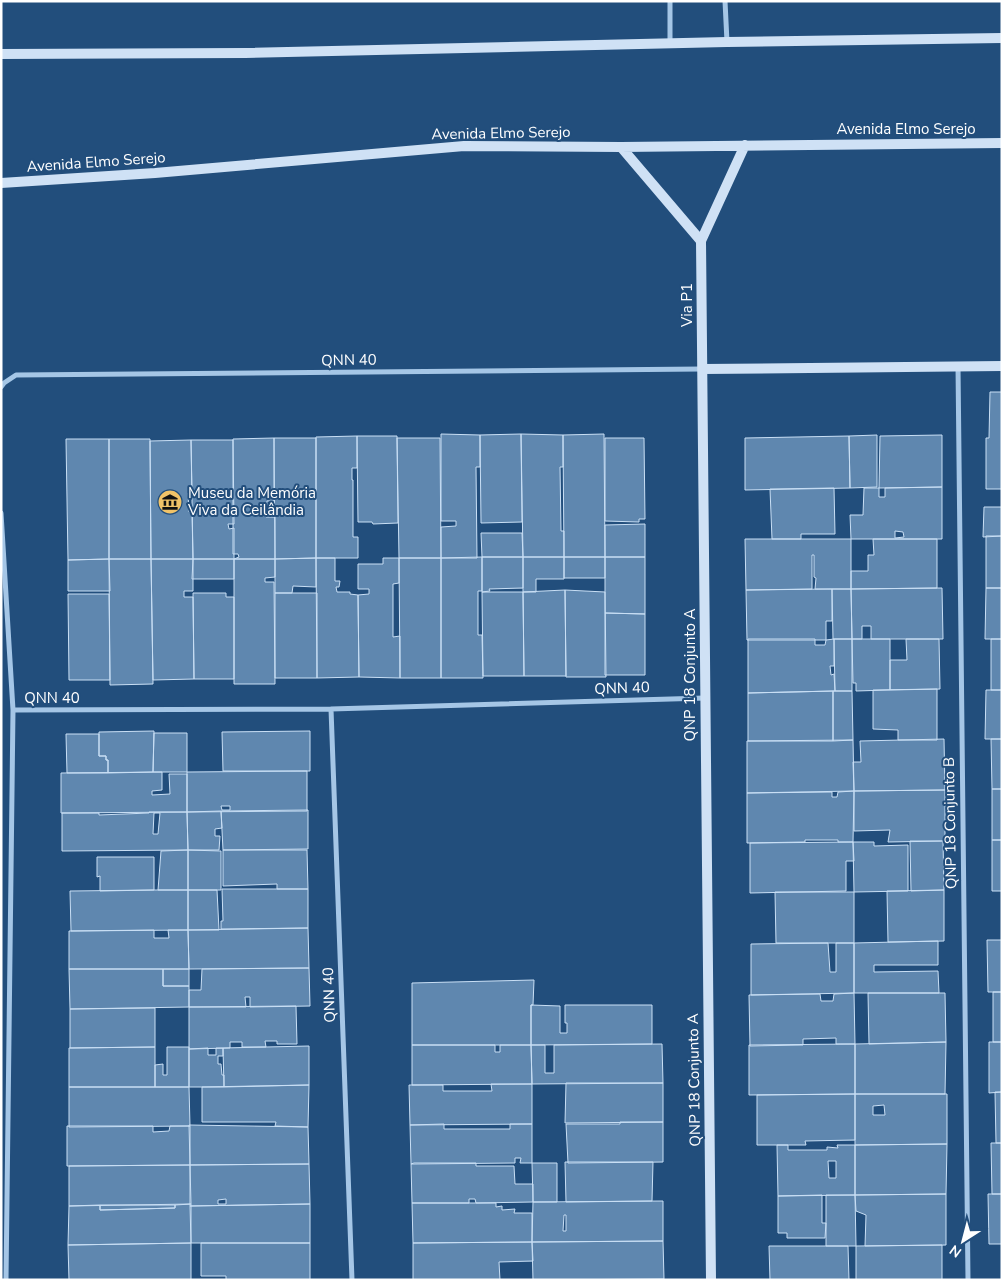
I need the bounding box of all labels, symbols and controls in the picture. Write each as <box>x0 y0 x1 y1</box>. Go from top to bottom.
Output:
street label: Avenida Elmo Serejo <box>836 119 976 139</box>
street label: Avenida Elmo Serejo <box>431 122 571 144</box>
street label: Avenida Elmo Serejo <box>26 147 166 177</box>
street label: Via P1 <box>677 283 697 328</box>
street label: QNN 40 <box>321 350 377 370</box>
place label: Museu da Memória Viva da Ceilândia <box>187 483 316 520</box>
museum icon: Museu da Memória Viva da Ceilândia <box>157 489 183 515</box>
street label: QNP 18 Conjunto A <box>680 608 700 742</box>
street label: QNN 40 <box>594 677 650 699</box>
street label: QNN 40 <box>24 688 80 708</box>
street label: QNP 18 Conjunto B <box>939 757 961 889</box>
street label: QNN 40 <box>318 967 340 1023</box>
street label: QNP 18 Conjunto A <box>683 1013 705 1147</box>
north arrow <box>938 1216 988 1266</box>
text: N <box>946 1240 965 1262</box>

